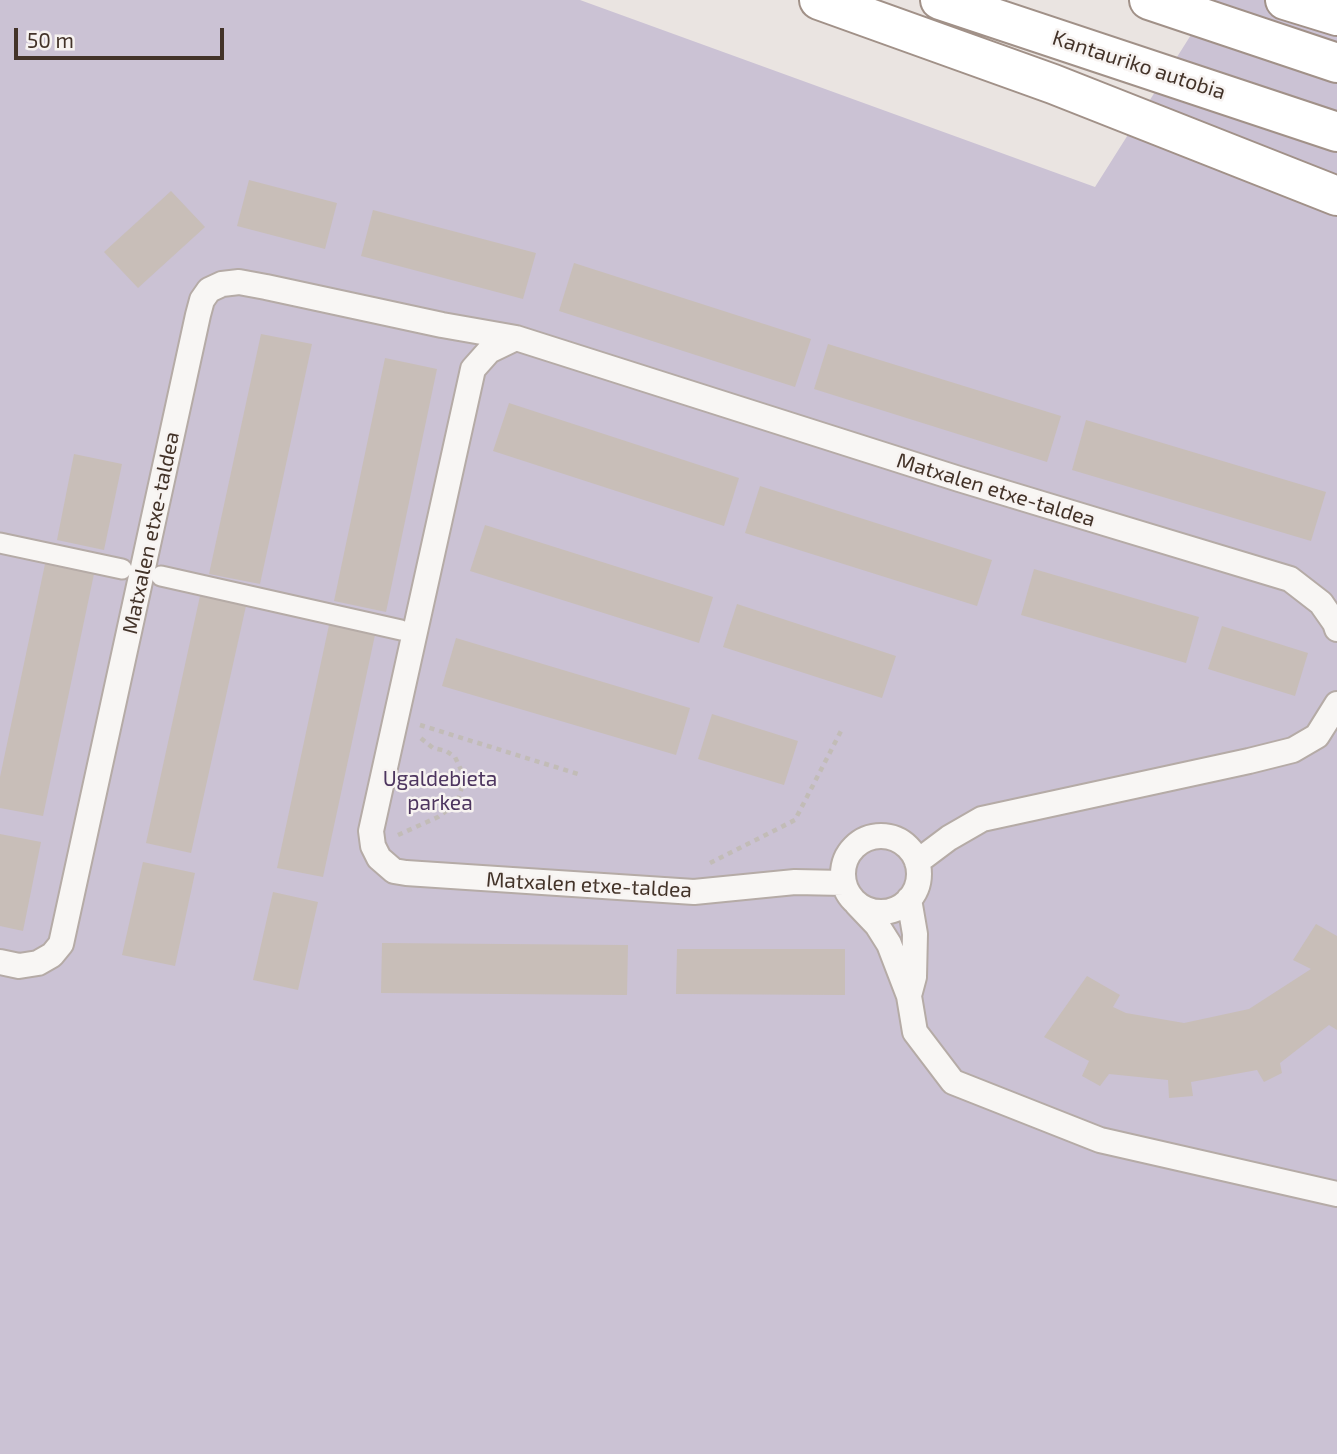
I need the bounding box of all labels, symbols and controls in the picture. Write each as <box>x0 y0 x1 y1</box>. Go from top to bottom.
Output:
scale bar <box>18 14 228 58</box>
street label: Kantauriko autobia <box>1049 25 1229 105</box>
text: 50 m <box>27 27 74 52</box>
street label: Matxalen etxe-taldea <box>117 430 185 636</box>
street label: Matxalen etxe-taldea <box>894 448 1098 532</box>
park label: Ugaldebieta parkea <box>383 766 497 816</box>
street label: Matxalen etxe-taldea <box>485 867 693 903</box>

